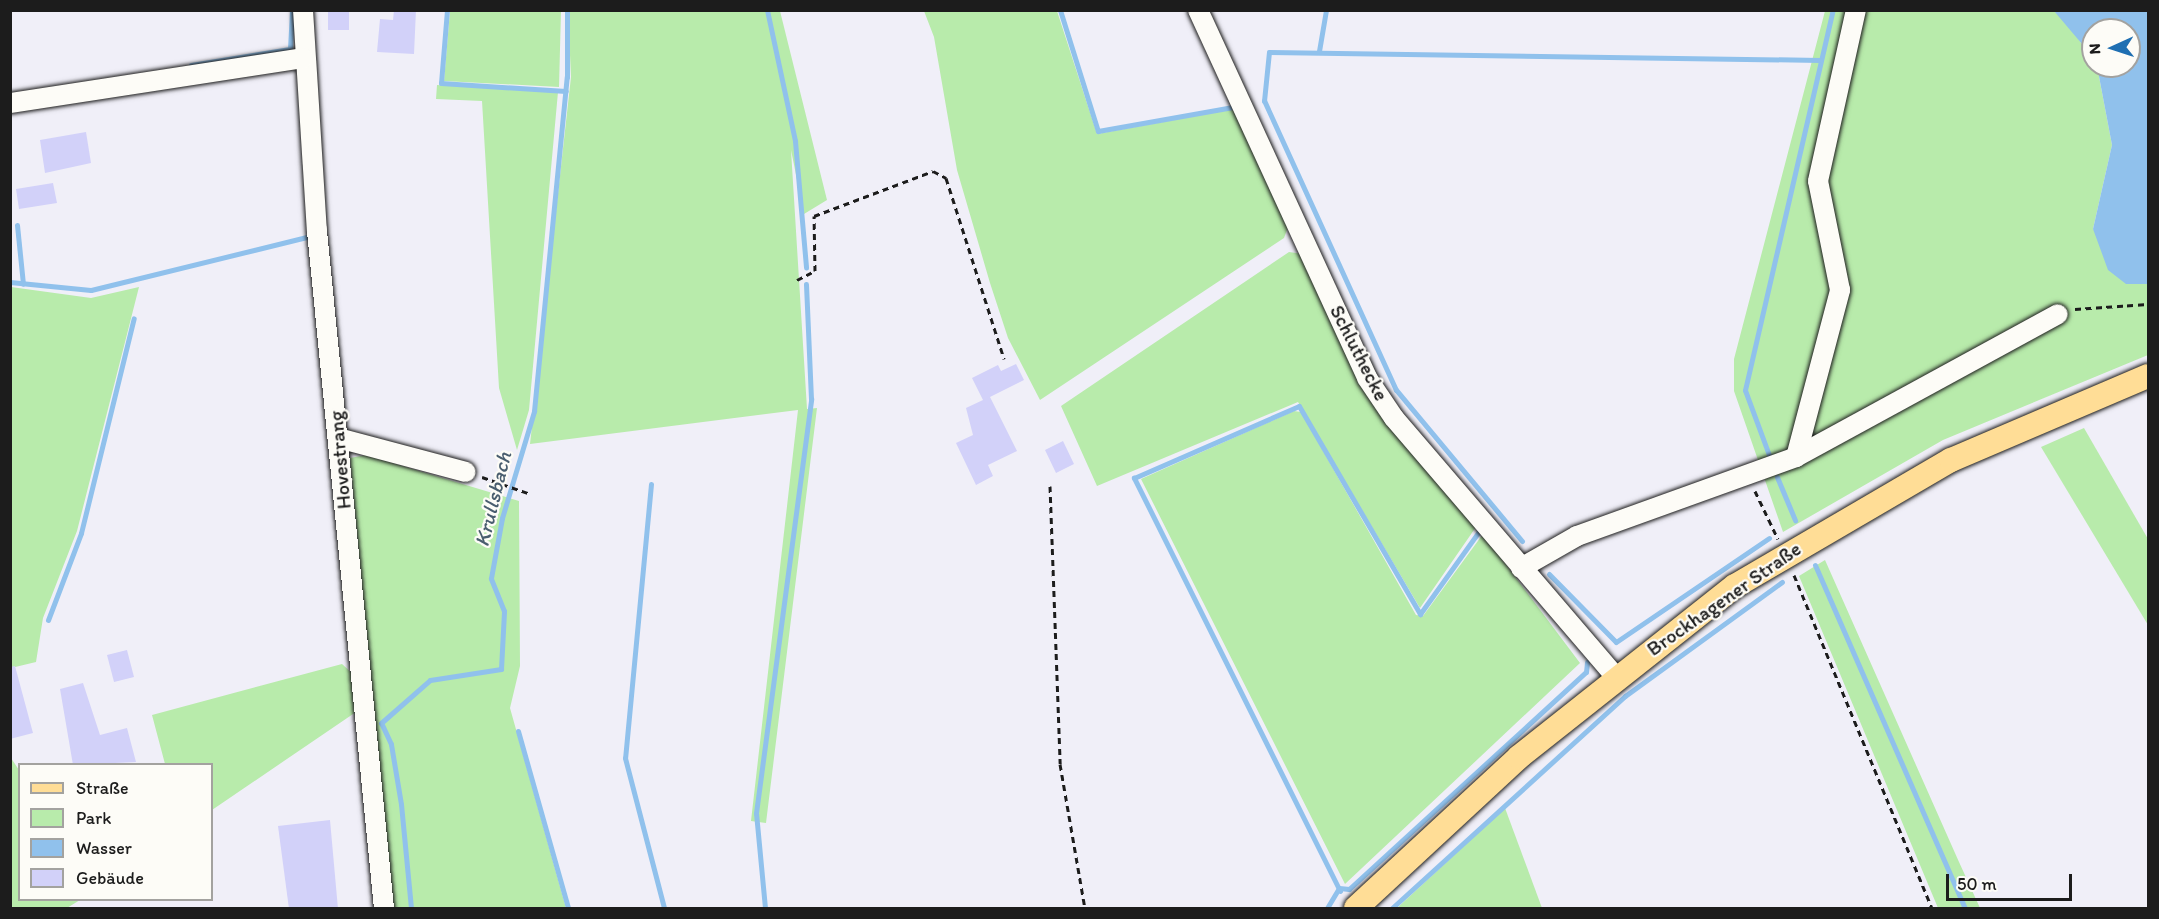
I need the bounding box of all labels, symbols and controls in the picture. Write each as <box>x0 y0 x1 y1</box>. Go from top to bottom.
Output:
north arrow <box>2081 18 2141 78</box>
text: N <box>2085 43 2104 55</box>
street label: Schluthecke <box>1325 301 1393 405</box>
street label: Hovestrang <box>324 410 356 510</box>
water label: Krullsbach <box>469 449 517 549</box>
street label: Brockhagener Straße <box>1642 537 1806 661</box>
legend <box>18 763 213 901</box>
text: Straße <box>76 777 129 799</box>
text: Park <box>76 807 111 829</box>
text: Wasser <box>76 837 132 859</box>
scale bar <box>1949 862 2075 900</box>
text: Gebäude <box>76 867 144 889</box>
text: 50 m <box>1957 873 1997 895</box>

